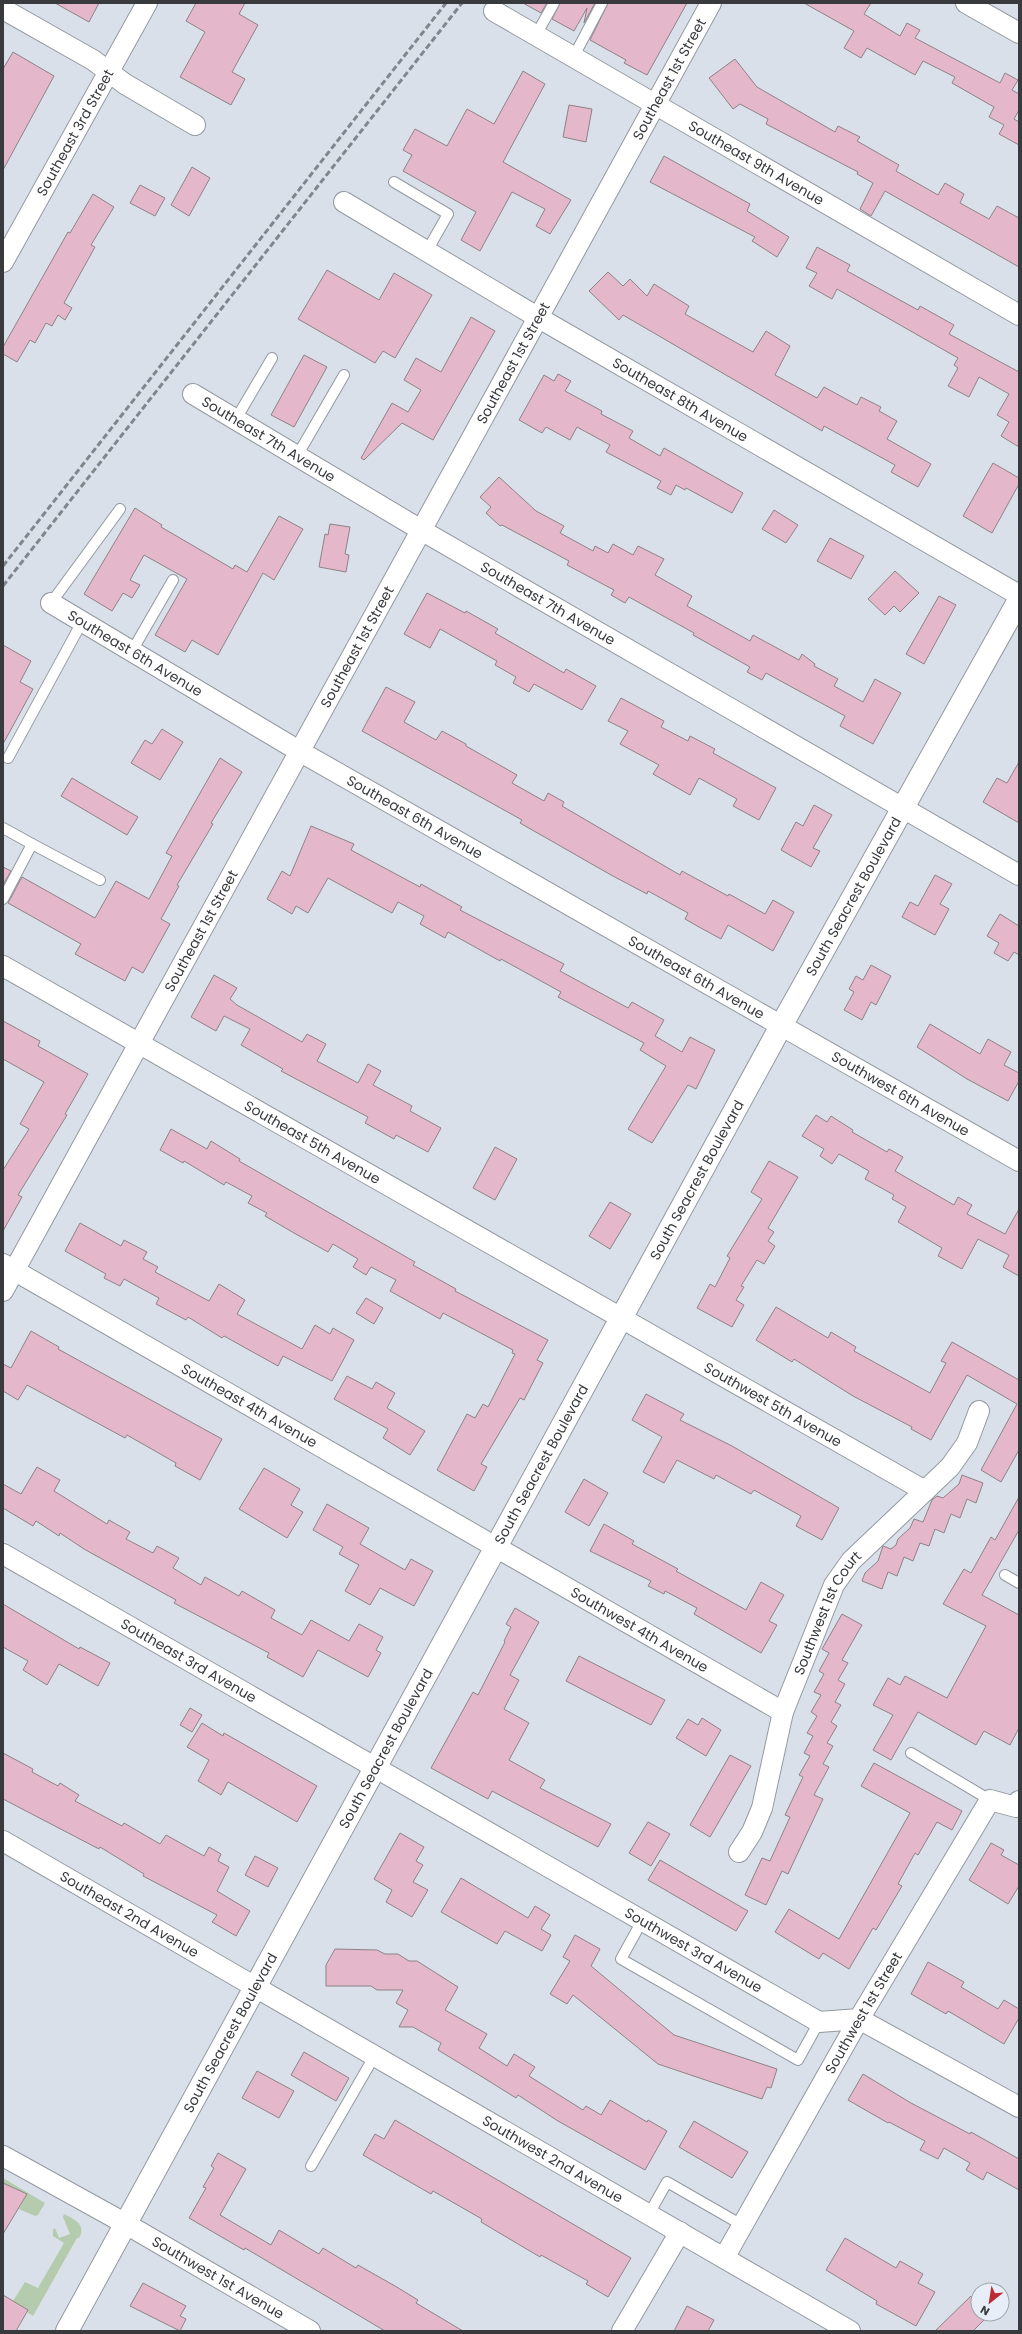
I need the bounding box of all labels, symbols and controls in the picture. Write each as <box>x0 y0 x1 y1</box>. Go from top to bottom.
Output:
street label: Southeast 1st Street <box>628 15 711 144</box>
street label: Southeast 3rd Street <box>32 66 118 200</box>
street label: Southeast 9th Avenue <box>685 116 828 210</box>
street label: Southeast 1st Street <box>472 298 555 427</box>
street label: Southeast 8th Avenue <box>609 352 752 447</box>
street label: Southeast 7th Avenue <box>198 391 340 487</box>
street label: Southeast 7th Avenue <box>477 556 619 650</box>
street label: Southeast 1st Street <box>315 582 399 711</box>
street label: Southeast 6th Avenue <box>64 605 207 701</box>
street label: Southeast 6th Avenue <box>343 770 487 864</box>
street label: South Seacrest Boulevard <box>801 813 906 980</box>
street label: Southeast 1st Street <box>159 866 243 995</box>
street label: Southeast 6th Avenue <box>624 930 768 1024</box>
street label: Southwest 6th Avenue <box>828 1046 973 1141</box>
street label: Southeast 5th Avenue <box>241 1095 384 1189</box>
street label: South Seacrest Boulevard <box>645 1096 749 1264</box>
street label: Southwest 5th Avenue <box>700 1357 846 1452</box>
street label: Southeast 4th Avenue <box>178 1358 321 1453</box>
street label: South Seacrest Boulevard <box>489 1381 593 1548</box>
street label: Southwest 1st Court <box>789 1546 866 1678</box>
street label: Southwest 4th Avenue <box>567 1582 712 1677</box>
street label: Southeast 3rd Avenue <box>117 1614 261 1708</box>
street label: South Seacrest Boulevard <box>334 1665 438 1832</box>
street label: Southeast 2nd Avenue <box>56 1866 203 1962</box>
street label: Southwest 3rd Avenue <box>621 1903 766 1998</box>
street label: Southwest 1st Street <box>820 1948 907 2078</box>
street label: South Seacrest Boulevard <box>178 1949 282 2116</box>
street label: Southwest 2nd Avenue <box>479 2110 627 2208</box>
street label: Southwest 1st Avenue <box>148 2231 288 2324</box>
north arrow <box>970 2282 1010 2322</box>
text: N <box>977 2302 993 2320</box>

